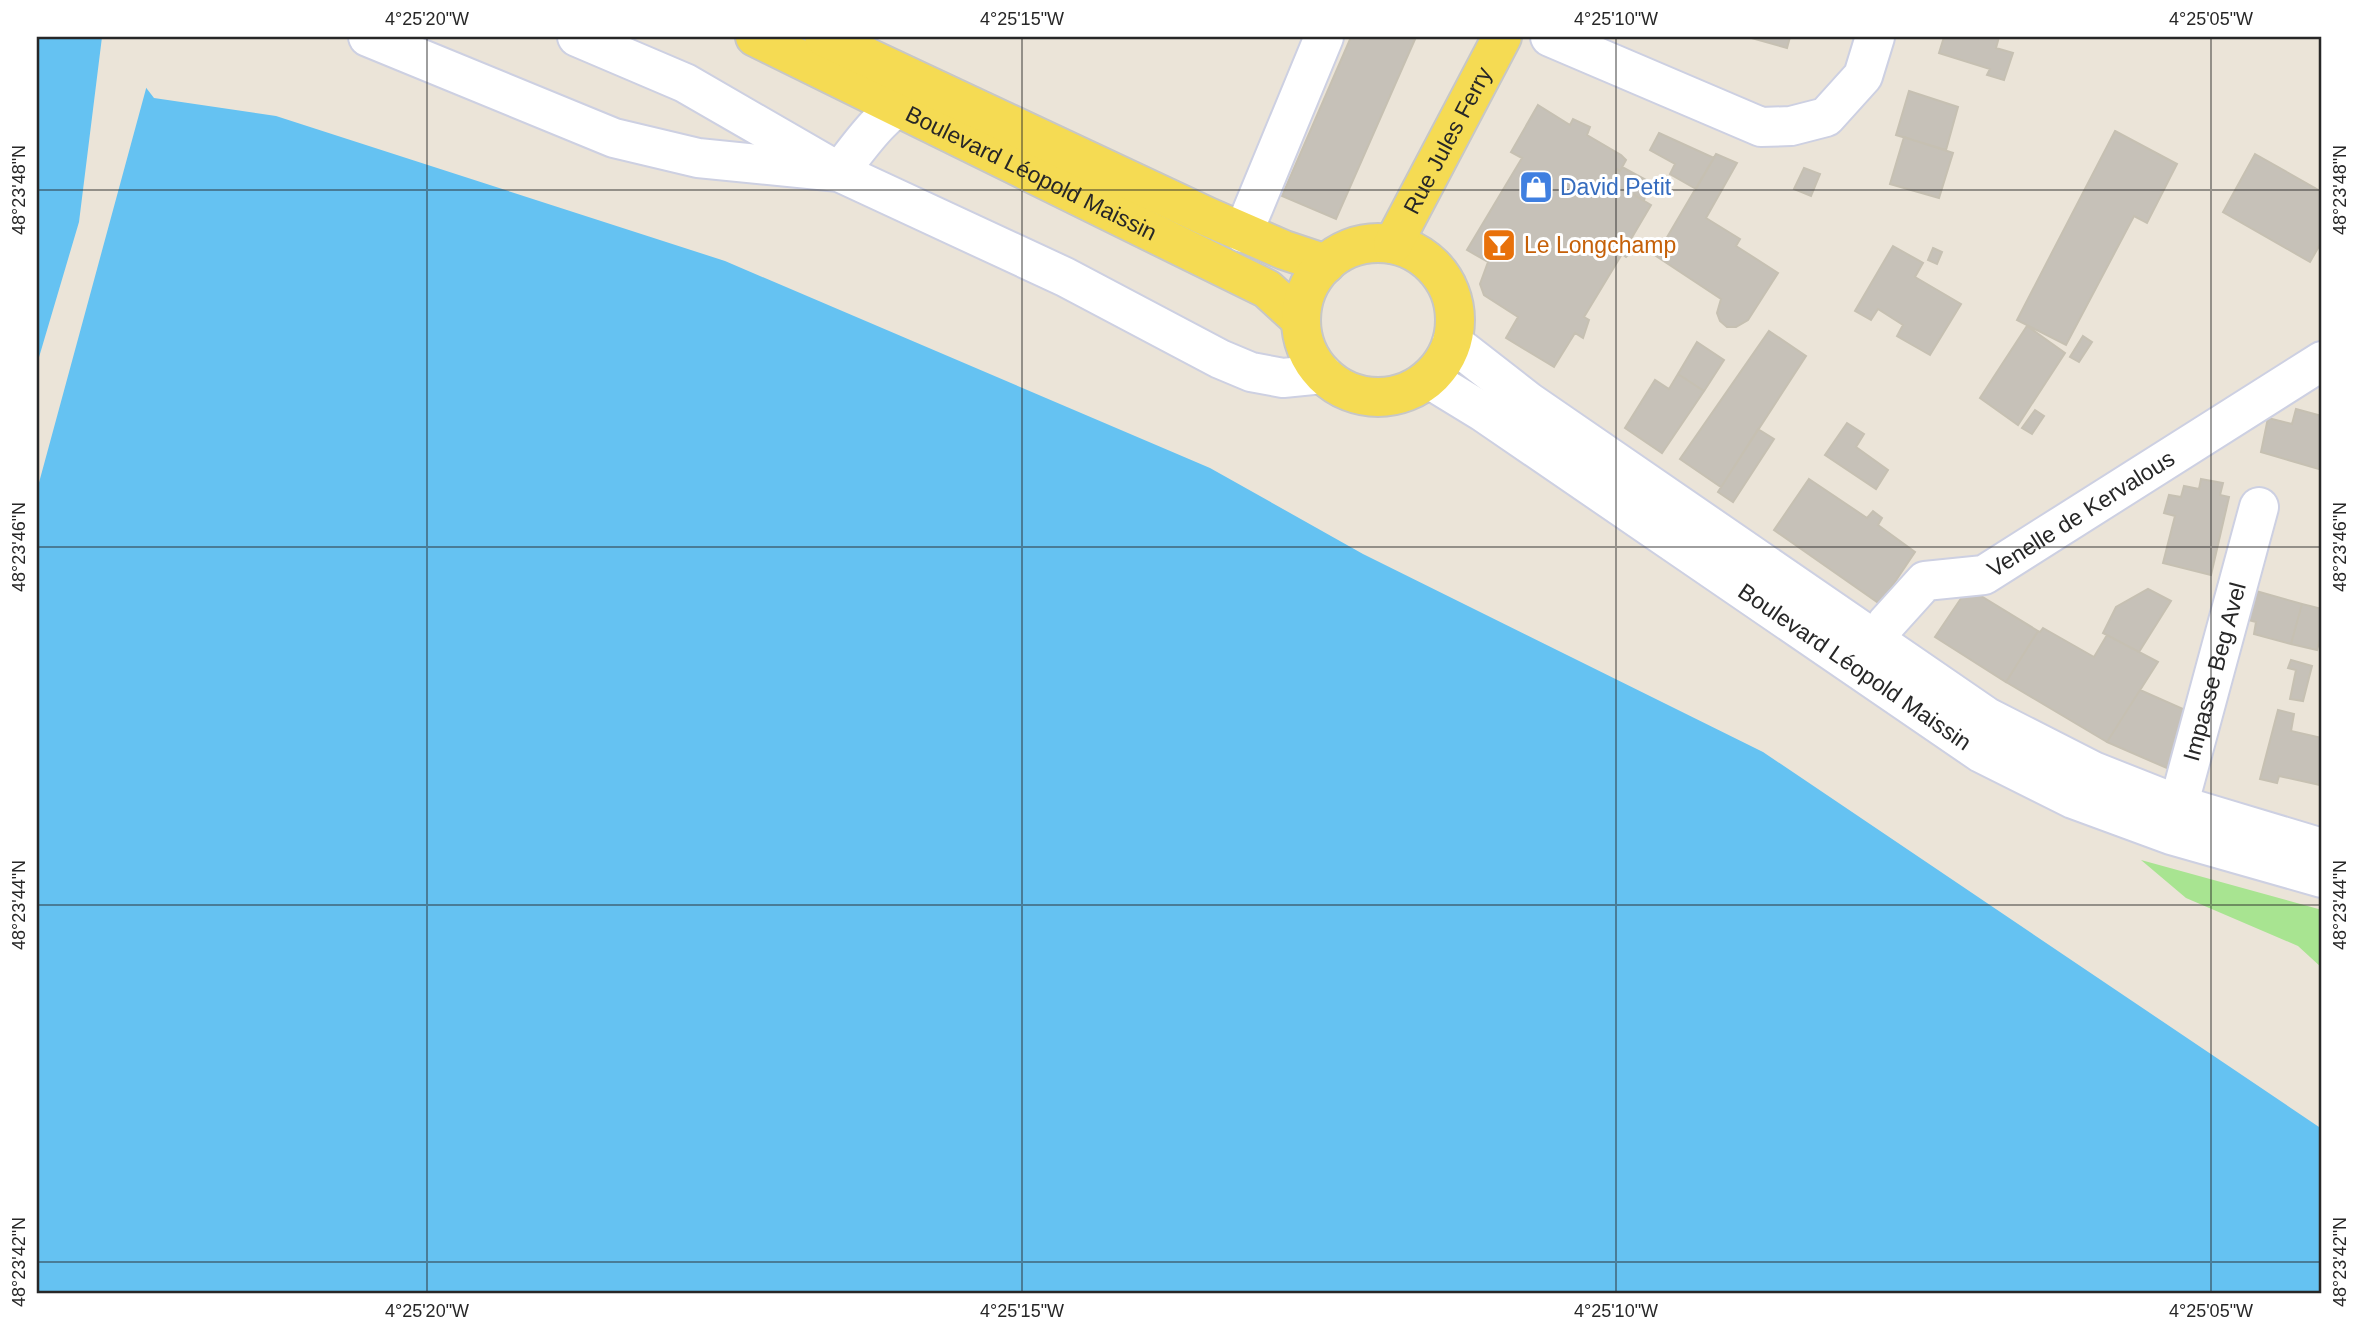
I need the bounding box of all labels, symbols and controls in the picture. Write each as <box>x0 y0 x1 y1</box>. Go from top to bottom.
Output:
text: 4°25'20"W <box>385 9 469 29</box>
text: 4°25'15"W <box>980 9 1064 29</box>
text: 4°25'10"W <box>1574 9 1658 29</box>
text: 4°25'05"W <box>2169 9 2253 29</box>
street label: Rue Jules Ferry <box>1398 62 1497 218</box>
street label: Boulevard Léopold Maissin <box>902 100 1161 246</box>
text: 48°23'48"N <box>9 145 29 235</box>
text: 48°23'48"N <box>2330 145 2350 235</box>
shop icon: David Petit <box>1517 168 1555 206</box>
place label: David Petit <box>1560 174 1672 200</box>
bar icon: Le Longchamp <box>1480 226 1518 264</box>
place label: Le Longchamp <box>1524 232 1676 258</box>
street label: Venelle de Kervalous <box>1983 445 2179 583</box>
text: 48°23'46"N <box>9 502 29 592</box>
text: 48°23'46"N <box>2330 502 2350 592</box>
street label: Boulevard Léopold Maissin <box>1734 578 1976 755</box>
street label: Impasse Beg Avel <box>2178 580 2251 764</box>
text: 48°23'44"N <box>9 860 29 950</box>
text: 48°23'44"N <box>2330 860 2350 950</box>
text: 48°23'42"N <box>9 1217 29 1307</box>
text: 48°23'42"N <box>2330 1217 2350 1307</box>
text: 4°25'20"W <box>385 1301 469 1321</box>
text: 4°25'15"W <box>980 1301 1064 1321</box>
text: 4°25'10"W <box>1574 1301 1658 1321</box>
text: 4°25'05"W <box>2169 1301 2253 1321</box>

